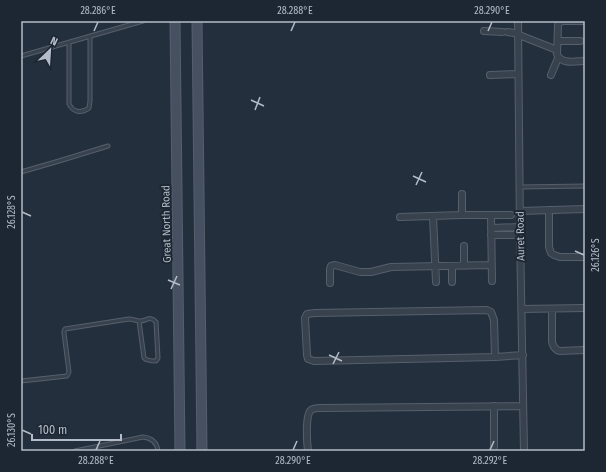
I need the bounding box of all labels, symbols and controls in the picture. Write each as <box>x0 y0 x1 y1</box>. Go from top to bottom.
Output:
text: 28.286°E <box>80 5 116 17</box>
text: 28.288°E <box>277 5 313 17</box>
text: 28.290°E <box>474 5 510 17</box>
north arrow <box>30 30 70 70</box>
text: N <box>48 34 60 49</box>
street label: Great North Road <box>159 185 174 263</box>
text: 26.128°S <box>6 195 18 229</box>
street label: Auret Road <box>514 211 527 261</box>
text: 26.126°S <box>590 238 602 272</box>
text: 26.130°S <box>6 413 18 447</box>
scale bar <box>32 416 121 442</box>
text: 100 m <box>38 423 67 437</box>
text: 28.288°E <box>78 455 114 467</box>
text: 28.290°E <box>275 455 311 467</box>
text: 28.292°E <box>473 455 507 467</box>

